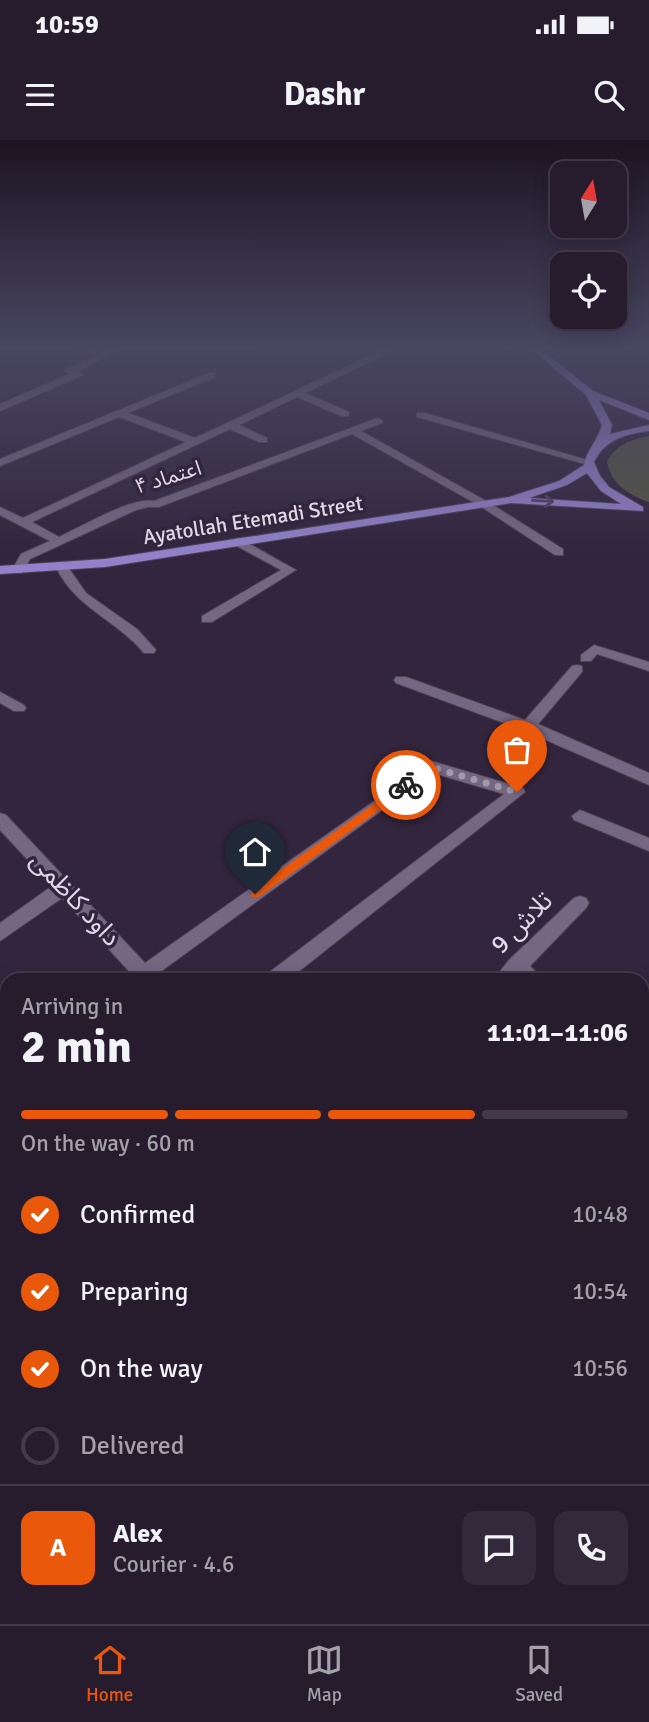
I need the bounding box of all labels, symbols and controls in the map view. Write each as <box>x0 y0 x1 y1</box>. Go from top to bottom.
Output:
text: 10:59 <box>35 9 99 41</box>
text: Dashr <box>284 75 365 114</box>
icon: menu <box>21 76 59 114</box>
icon: search <box>590 76 628 114</box>
north arrow <box>550 161 626 238</box>
map controls <box>550 161 627 329</box>
button: locate <box>550 252 627 329</box>
street label: اعتماد ۴ <box>132 455 204 499</box>
street label: Ayatollah Etemadi Street <box>141 490 365 550</box>
one-way arrow <box>532 495 555 508</box>
pin <box>487 720 547 792</box>
icon: bag <box>498 731 536 769</box>
courier <box>371 750 441 820</box>
icon: bike <box>387 766 425 804</box>
pin <box>225 822 285 894</box>
icon: home <box>236 833 274 871</box>
street label: داود کاظمی <box>23 845 127 953</box>
street label: تلاش 9 <box>484 885 560 961</box>
text: Arriving in <box>21 992 123 1021</box>
text: 11:01–11:06 <box>487 1017 628 1049</box>
text: 2 min <box>21 1019 132 1075</box>
text: On the way · 60 m <box>21 1129 195 1158</box>
icon: check <box>21 1196 59 1234</box>
text: Confirmed <box>80 1199 195 1231</box>
text: 10:48 <box>572 1200 628 1229</box>
icon: check <box>21 1273 59 1311</box>
text: Preparing <box>80 1276 188 1308</box>
text: 10:54 <box>572 1277 628 1306</box>
icon: check <box>21 1350 59 1388</box>
text: On the way <box>80 1353 203 1385</box>
text: 10:56 <box>572 1354 628 1383</box>
text: Delivered <box>80 1430 185 1462</box>
button: chat <box>462 1511 536 1585</box>
button: phone <box>554 1511 628 1585</box>
text: Alex <box>113 1518 163 1550</box>
text: A <box>50 1532 66 1564</box>
text: Courier · 4.6 <box>113 1550 234 1579</box>
tab: Home <box>86 1641 133 1707</box>
tab: Map <box>305 1641 343 1707</box>
tab: Saved <box>515 1641 563 1707</box>

